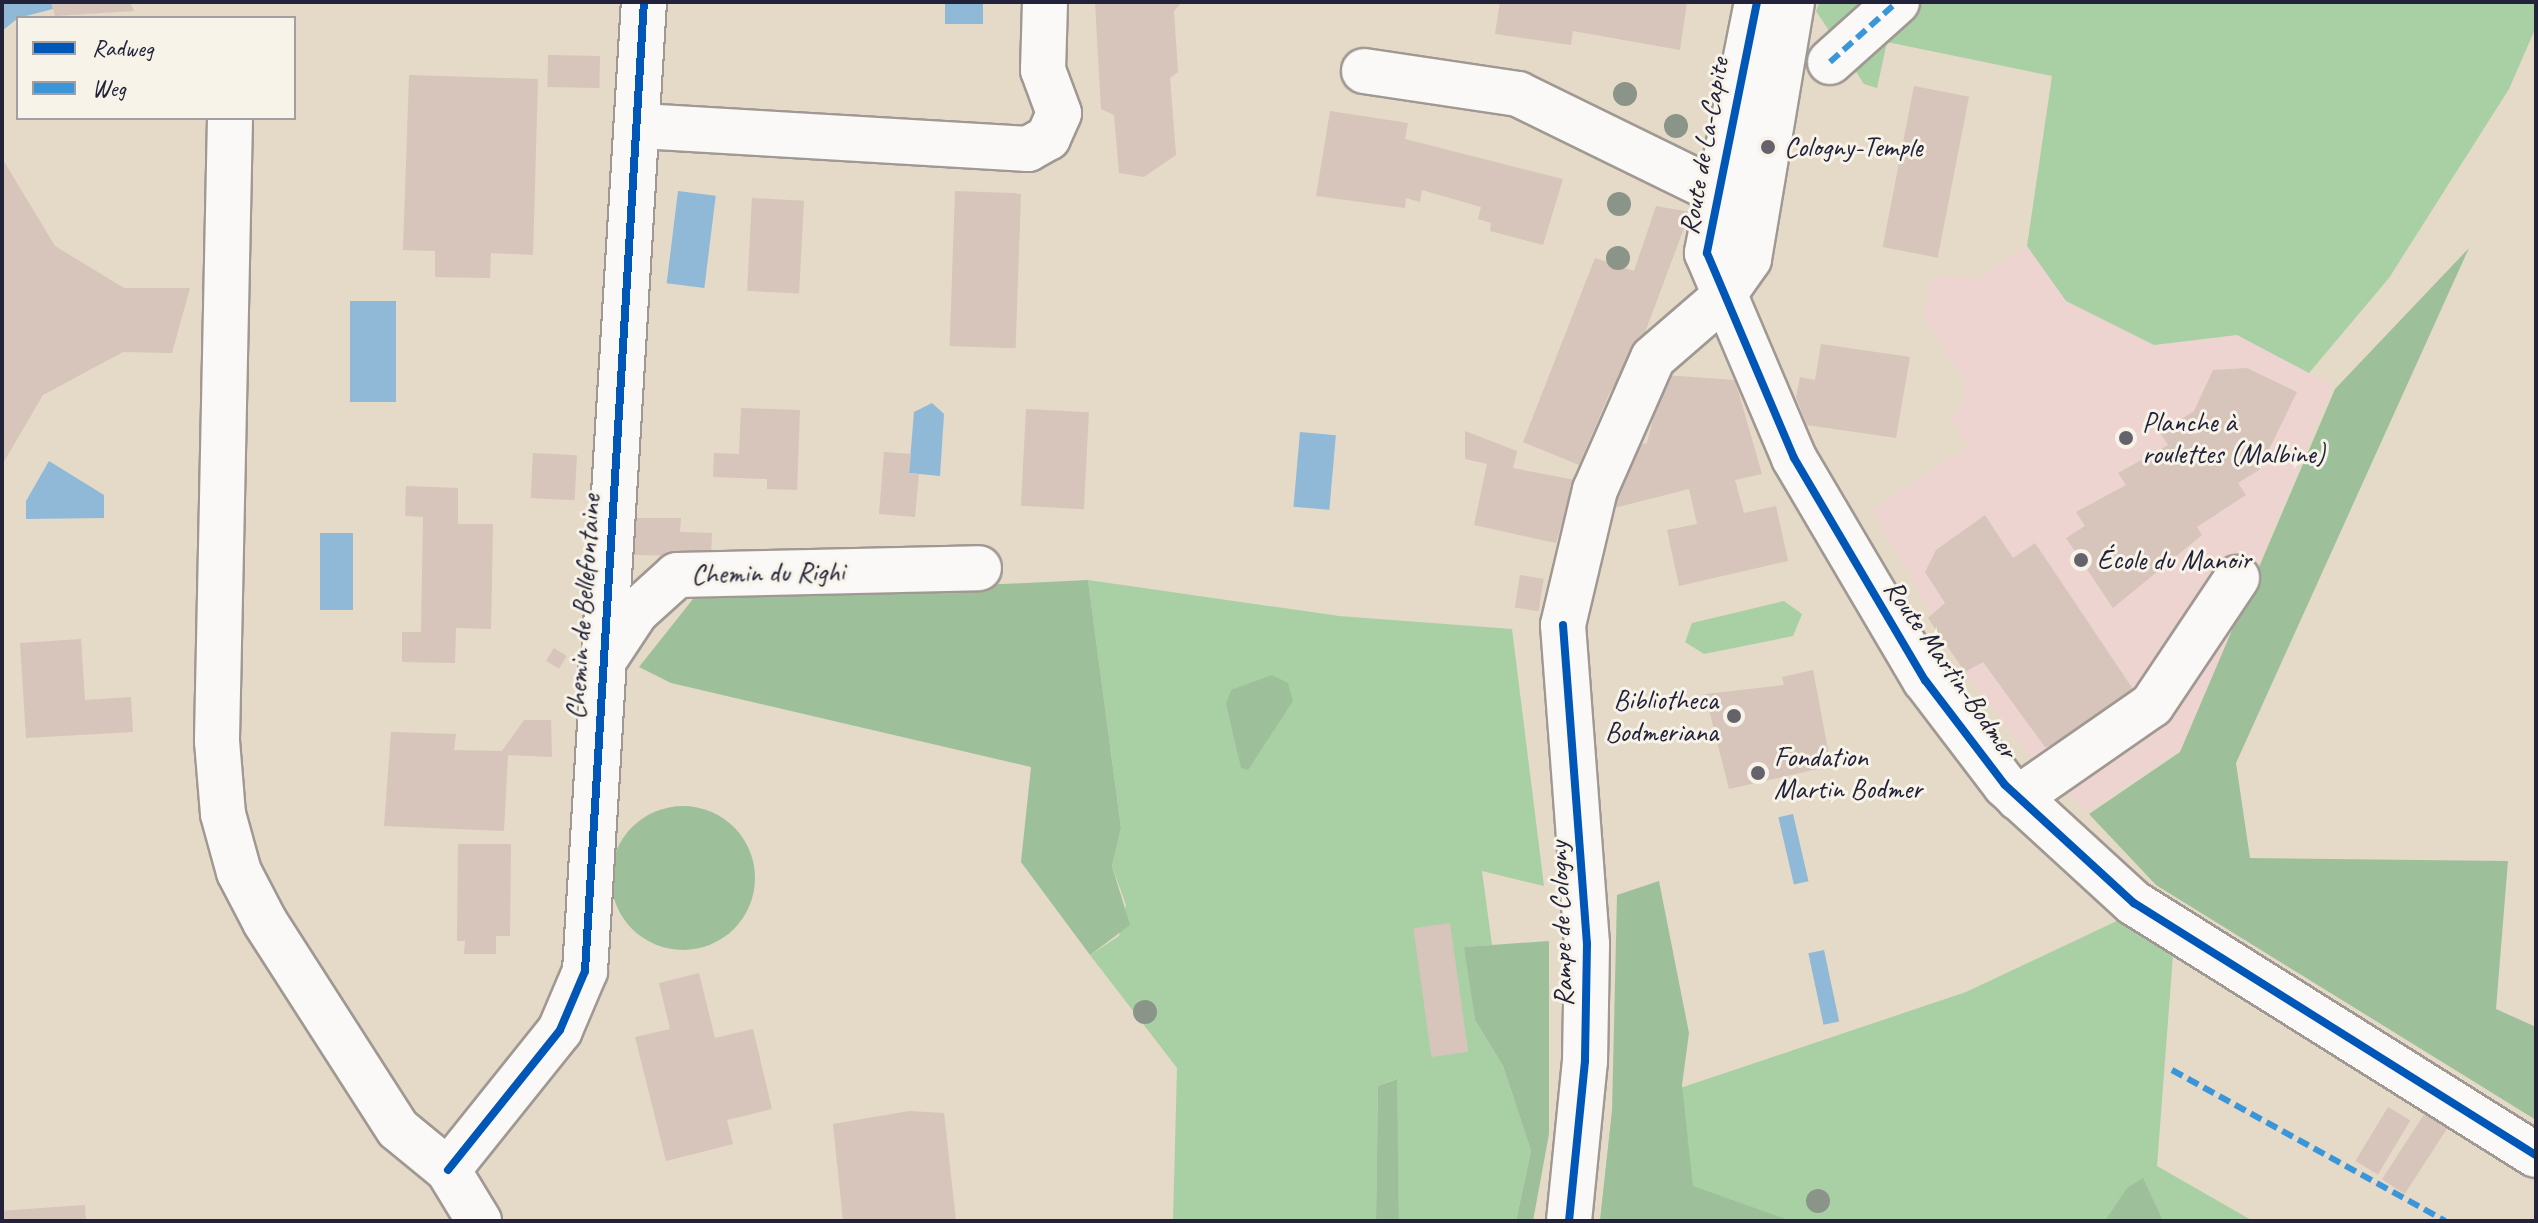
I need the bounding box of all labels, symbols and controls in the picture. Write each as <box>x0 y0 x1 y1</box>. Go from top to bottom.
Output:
legend <box>16 16 296 120</box>
text: Radweg <box>92 33 153 63</box>
street label: Route de La-Capite <box>1672 54 1736 238</box>
text: Weg <box>92 73 126 103</box>
place label: Cologny-Temple <box>1784 130 1922 164</box>
marker: Cologny-Temple <box>1759 138 1777 156</box>
place label: Planche à roulettes (Malbine) <box>2142 405 2325 471</box>
marker: Planche à roulettes (Malbine) <box>2117 429 2135 447</box>
street label: Chemin de Bellefontaine <box>558 493 608 721</box>
place label: École du Manoir <box>2097 543 2251 577</box>
marker: École du Manoir <box>2072 551 2090 569</box>
street label: Chemin du Righi <box>691 555 845 591</box>
street label: Route Martin-Bodmer <box>1877 573 2025 765</box>
place label: Bibliotheca Bodmeriana <box>1605 683 1718 749</box>
marker: Bibliotheca Bodmeriana <box>1725 707 1743 725</box>
place label: Fondation Martin Bodmer <box>1774 740 1922 806</box>
marker: Fondation Martin Bodmer <box>1749 764 1767 782</box>
street label: Rampe de Cologny <box>1541 841 1581 1007</box>

